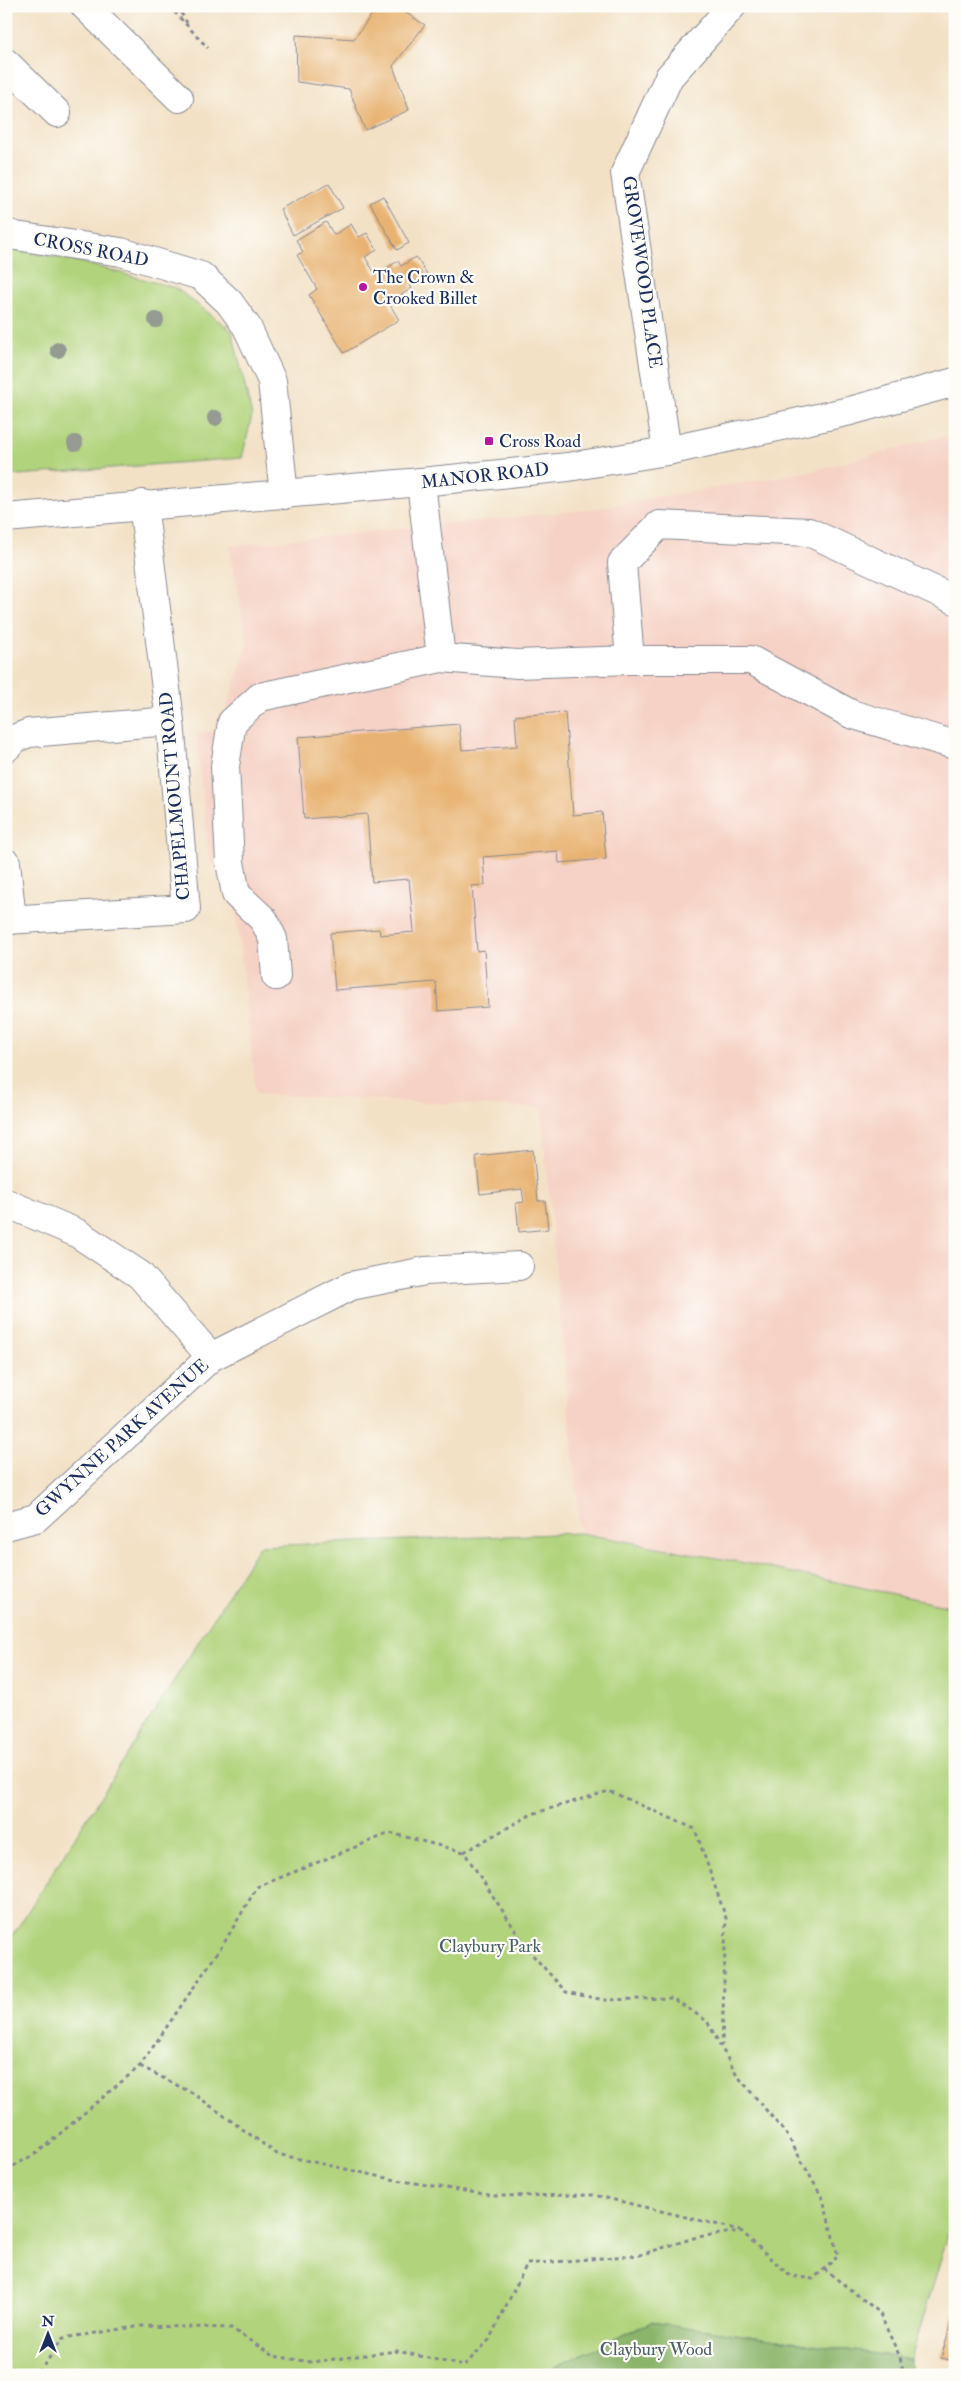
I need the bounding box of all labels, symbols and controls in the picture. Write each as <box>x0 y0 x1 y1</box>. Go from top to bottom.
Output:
street label: GROVEWOOD PLACE <box>617 174 667 370</box>
street label: CROSS ROAD <box>31 228 151 272</box>
place label: The Crown & Crooked Billet <box>373 266 478 310</box>
marker: The Crown & Crooked Billet <box>357 281 369 293</box>
place label: Cross Road <box>499 430 581 453</box>
marker: Cross Road <box>483 435 495 447</box>
street label: MANOR ROAD <box>420 458 550 494</box>
street label: CHAPELMOUNT ROAD <box>154 691 196 901</box>
street label: GWYNNE PARK AVENUE <box>30 1354 214 1522</box>
park label: Claybury Park <box>439 1935 541 1958</box>
north arrow <box>22 2308 72 2358</box>
text: N <box>41 2313 55 2330</box>
park label: Claybury Wood <box>600 2338 712 2361</box>

